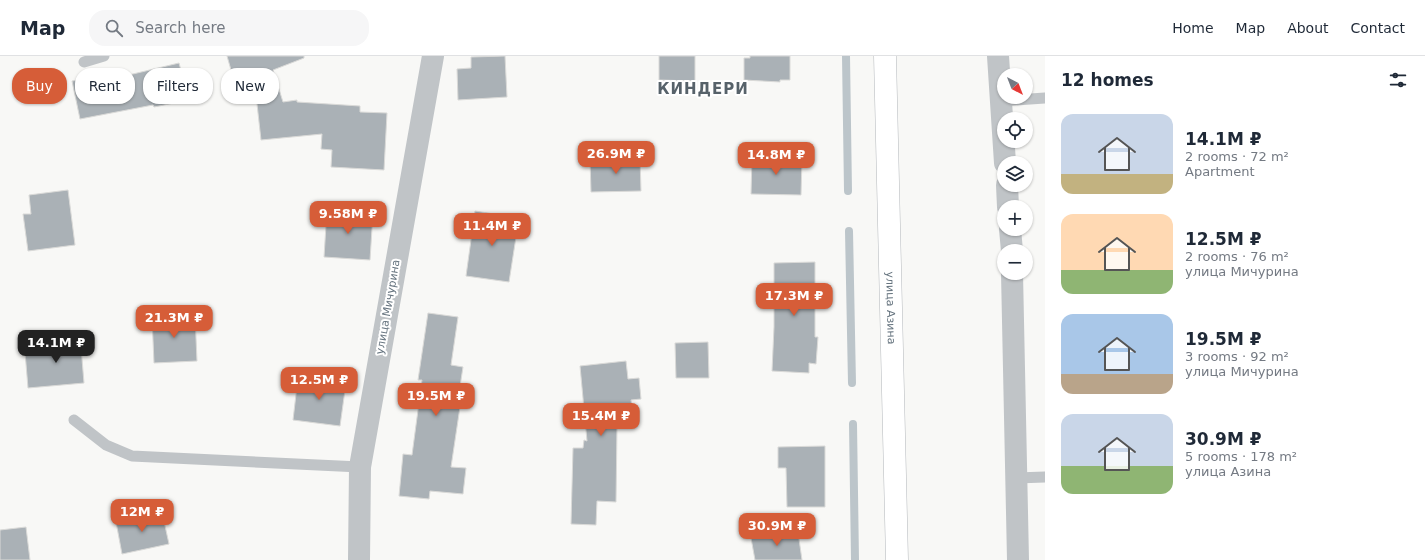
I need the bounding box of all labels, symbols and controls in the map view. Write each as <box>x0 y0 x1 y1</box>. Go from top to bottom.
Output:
search box <box>89 10 369 46</box>
text: Map <box>20 17 65 39</box>
icon: search <box>103 17 125 39</box>
text: Search here <box>135 19 225 37</box>
text: Home <box>1172 20 1214 36</box>
text: Map <box>1236 20 1265 36</box>
text: About <box>1287 20 1329 36</box>
text: Contact <box>1351 20 1405 36</box>
chip: Buy <box>12 68 67 104</box>
chip: Rent <box>75 68 135 104</box>
chip: Filters <box>143 68 213 104</box>
chip: New <box>221 68 279 104</box>
north arrow <box>997 68 1033 104</box>
map controls <box>997 68 1033 280</box>
icon: filters <box>1387 69 1409 91</box>
text: 12 homes <box>1061 70 1154 90</box>
district label: КИНДЕРИ <box>657 80 749 98</box>
button: locate <box>997 112 1033 148</box>
text: 14.1M ₽ <box>1185 129 1262 149</box>
icon: home <box>1093 130 1141 178</box>
pin: 26.9M ₽ <box>579 141 653 175</box>
pin: 14.8M ₽ <box>739 142 813 176</box>
text: 26.9M ₽ <box>587 146 645 161</box>
text: 14.8M ₽ <box>747 147 805 162</box>
text: 2 rooms · 72 m² <box>1185 149 1289 164</box>
button: layers <box>997 156 1033 192</box>
text: Apartment <box>1185 164 1255 179</box>
button: + <box>997 200 1033 236</box>
pin: 9.58M ₽ <box>311 201 385 235</box>
text: 9.58M ₽ <box>319 206 377 221</box>
pin: 11.4M ₽ <box>455 213 529 247</box>
text: 11.4M ₽ <box>463 218 521 233</box>
text: 12.5M ₽ <box>1185 229 1262 249</box>
icon: home <box>1093 230 1141 278</box>
button: − <box>997 244 1033 280</box>
text: 2 rooms · 76 m² <box>1185 249 1289 264</box>
street label: улица Мичурина <box>373 259 403 355</box>
text: улица Мичурина <box>1185 264 1299 279</box>
street label: улица Азина <box>884 271 898 345</box>
pin: 17.3M ₽ <box>757 283 831 317</box>
text: 17.3M ₽ <box>765 288 823 303</box>
pin: 21.3M ₽ <box>137 305 211 339</box>
text: 21.3M ₽ <box>145 310 203 325</box>
text: 19.5M ₽ <box>1185 329 1262 349</box>
pin: 14.1M ₽ <box>19 330 93 364</box>
icon: home <box>1093 330 1141 378</box>
text: 14.1M ₽ <box>27 335 85 350</box>
text: 3 rooms · 92 m² <box>1185 349 1289 364</box>
text: улица Мичурина <box>1185 364 1299 379</box>
pin: 12.5M ₽ <box>282 367 356 401</box>
text: 12.5M ₽ <box>290 372 348 387</box>
pin: 19.5M ₽ <box>399 383 473 417</box>
text: 19.5M ₽ <box>407 388 465 403</box>
pin: 15.4M ₽ <box>564 403 638 437</box>
text: 15.4M ₽ <box>572 408 630 423</box>
text: 30.9M ₽ <box>1185 429 1262 449</box>
icon: home <box>1093 430 1141 478</box>
text: 5 rooms · 178 m² <box>1185 449 1297 464</box>
text: улица Азина <box>1185 464 1271 479</box>
pin: 12M ₽ <box>114 499 170 533</box>
text: 12M ₽ <box>120 504 164 519</box>
pin: 30.9M ₽ <box>740 513 814 547</box>
text: 30.9M ₽ <box>748 518 806 533</box>

